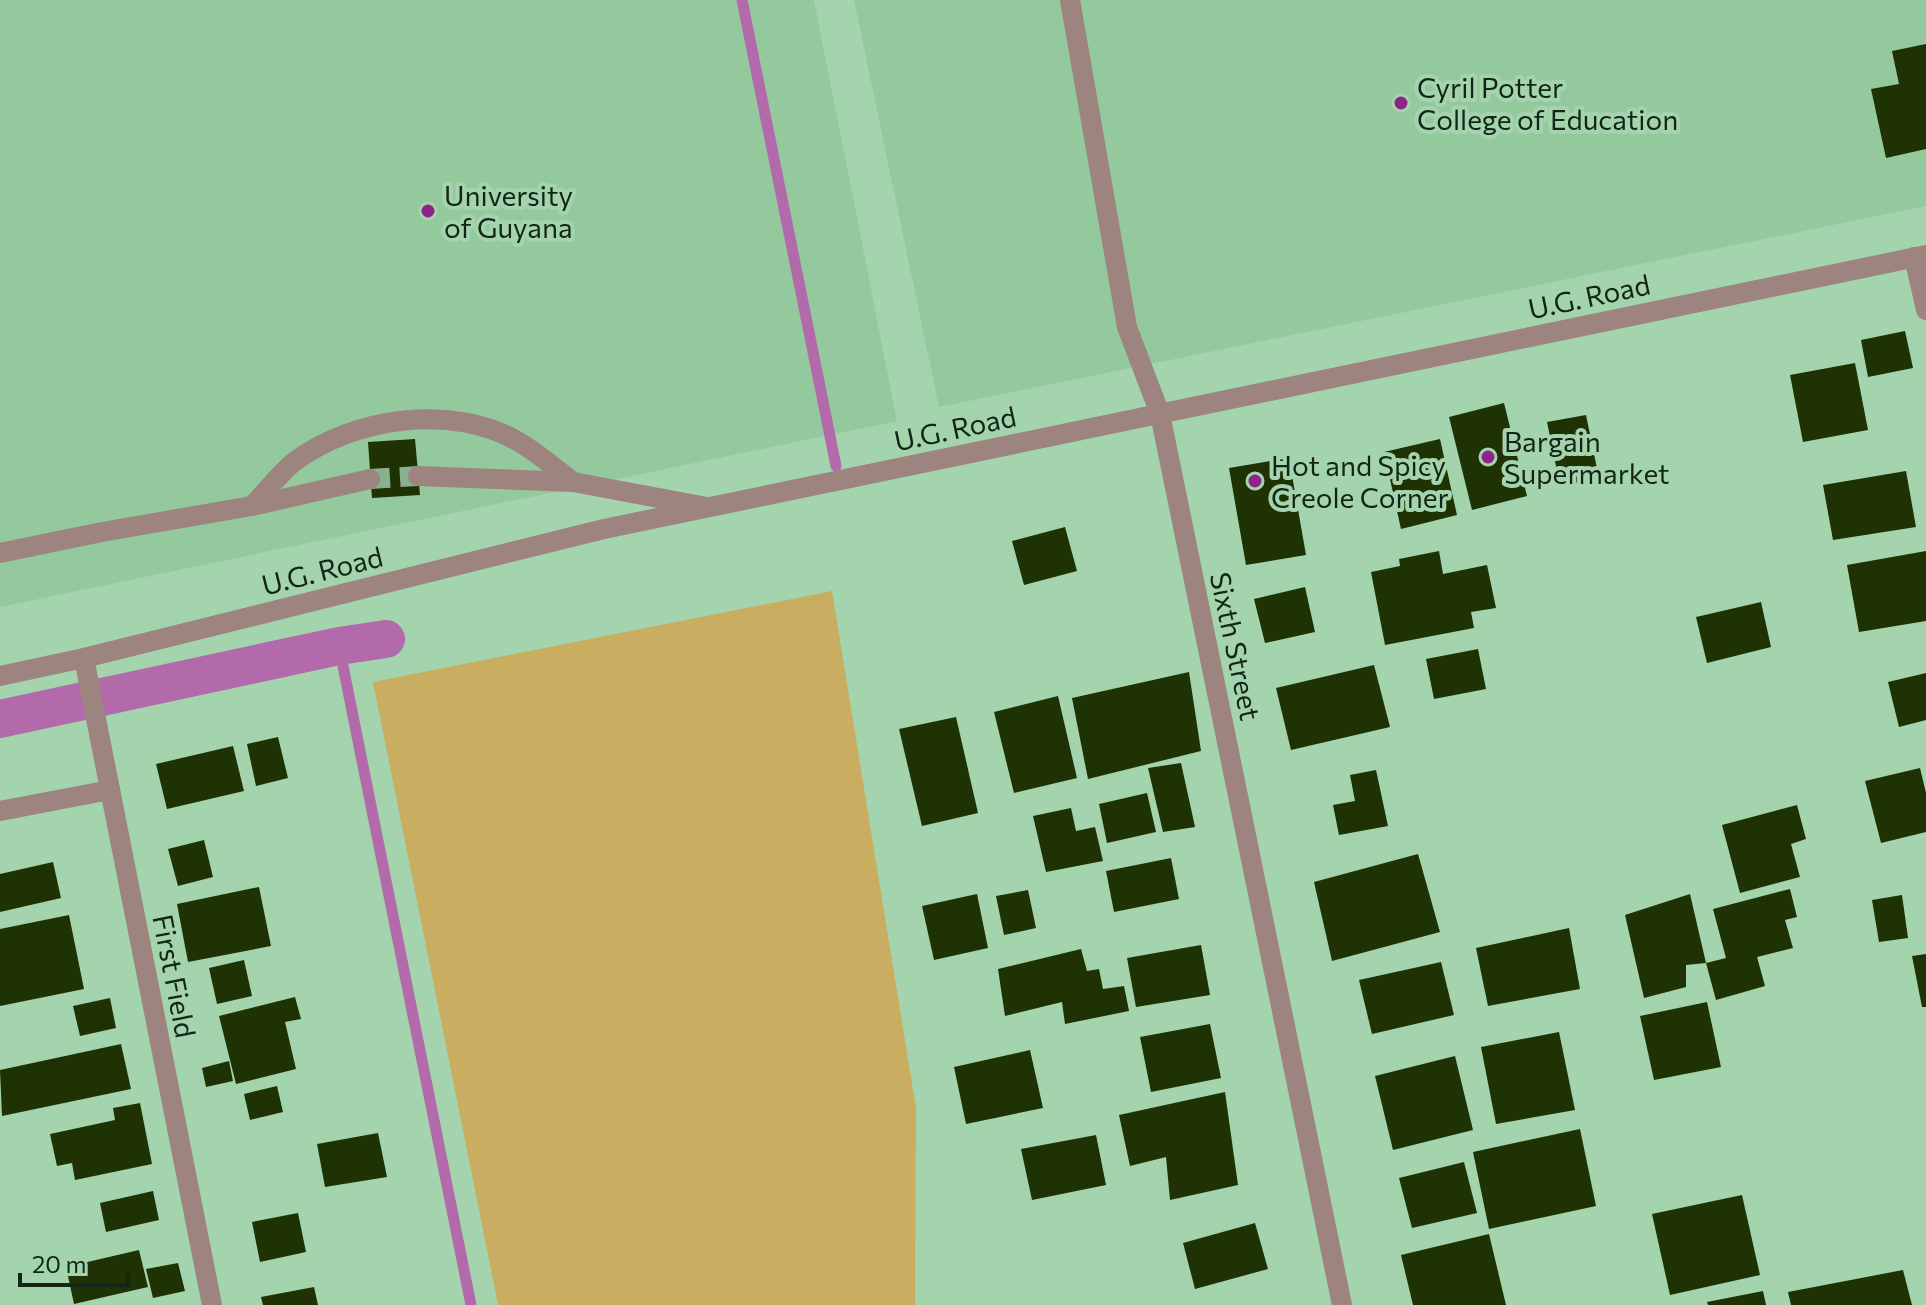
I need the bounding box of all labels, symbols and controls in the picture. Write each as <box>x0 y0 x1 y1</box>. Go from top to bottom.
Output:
place label: Cyril Potter College of Education <box>1417 70 1678 136</box>
marker: Cyril Potter College of Education <box>1392 94 1410 112</box>
place label: University of Guyana <box>444 178 573 244</box>
marker: University of Guyana <box>419 202 437 220</box>
street label: U.G. Road <box>1525 267 1653 325</box>
street label: U.G. Road <box>891 399 1019 457</box>
place label: Bargain Supermarket <box>1504 424 1669 490</box>
place label: Hot and Spicy Creole Corner <box>1271 448 1449 514</box>
marker: Bargain Supermarket <box>1479 448 1497 466</box>
marker: Hot and Spicy Creole Corner <box>1246 472 1264 490</box>
street label: U.G. Road <box>258 539 386 601</box>
street label: Sixth Street <box>1204 569 1268 723</box>
street label: First Field <box>146 912 204 1040</box>
scale bar <box>20 1237 128 1287</box>
text: 20 m <box>32 1249 86 1278</box>

